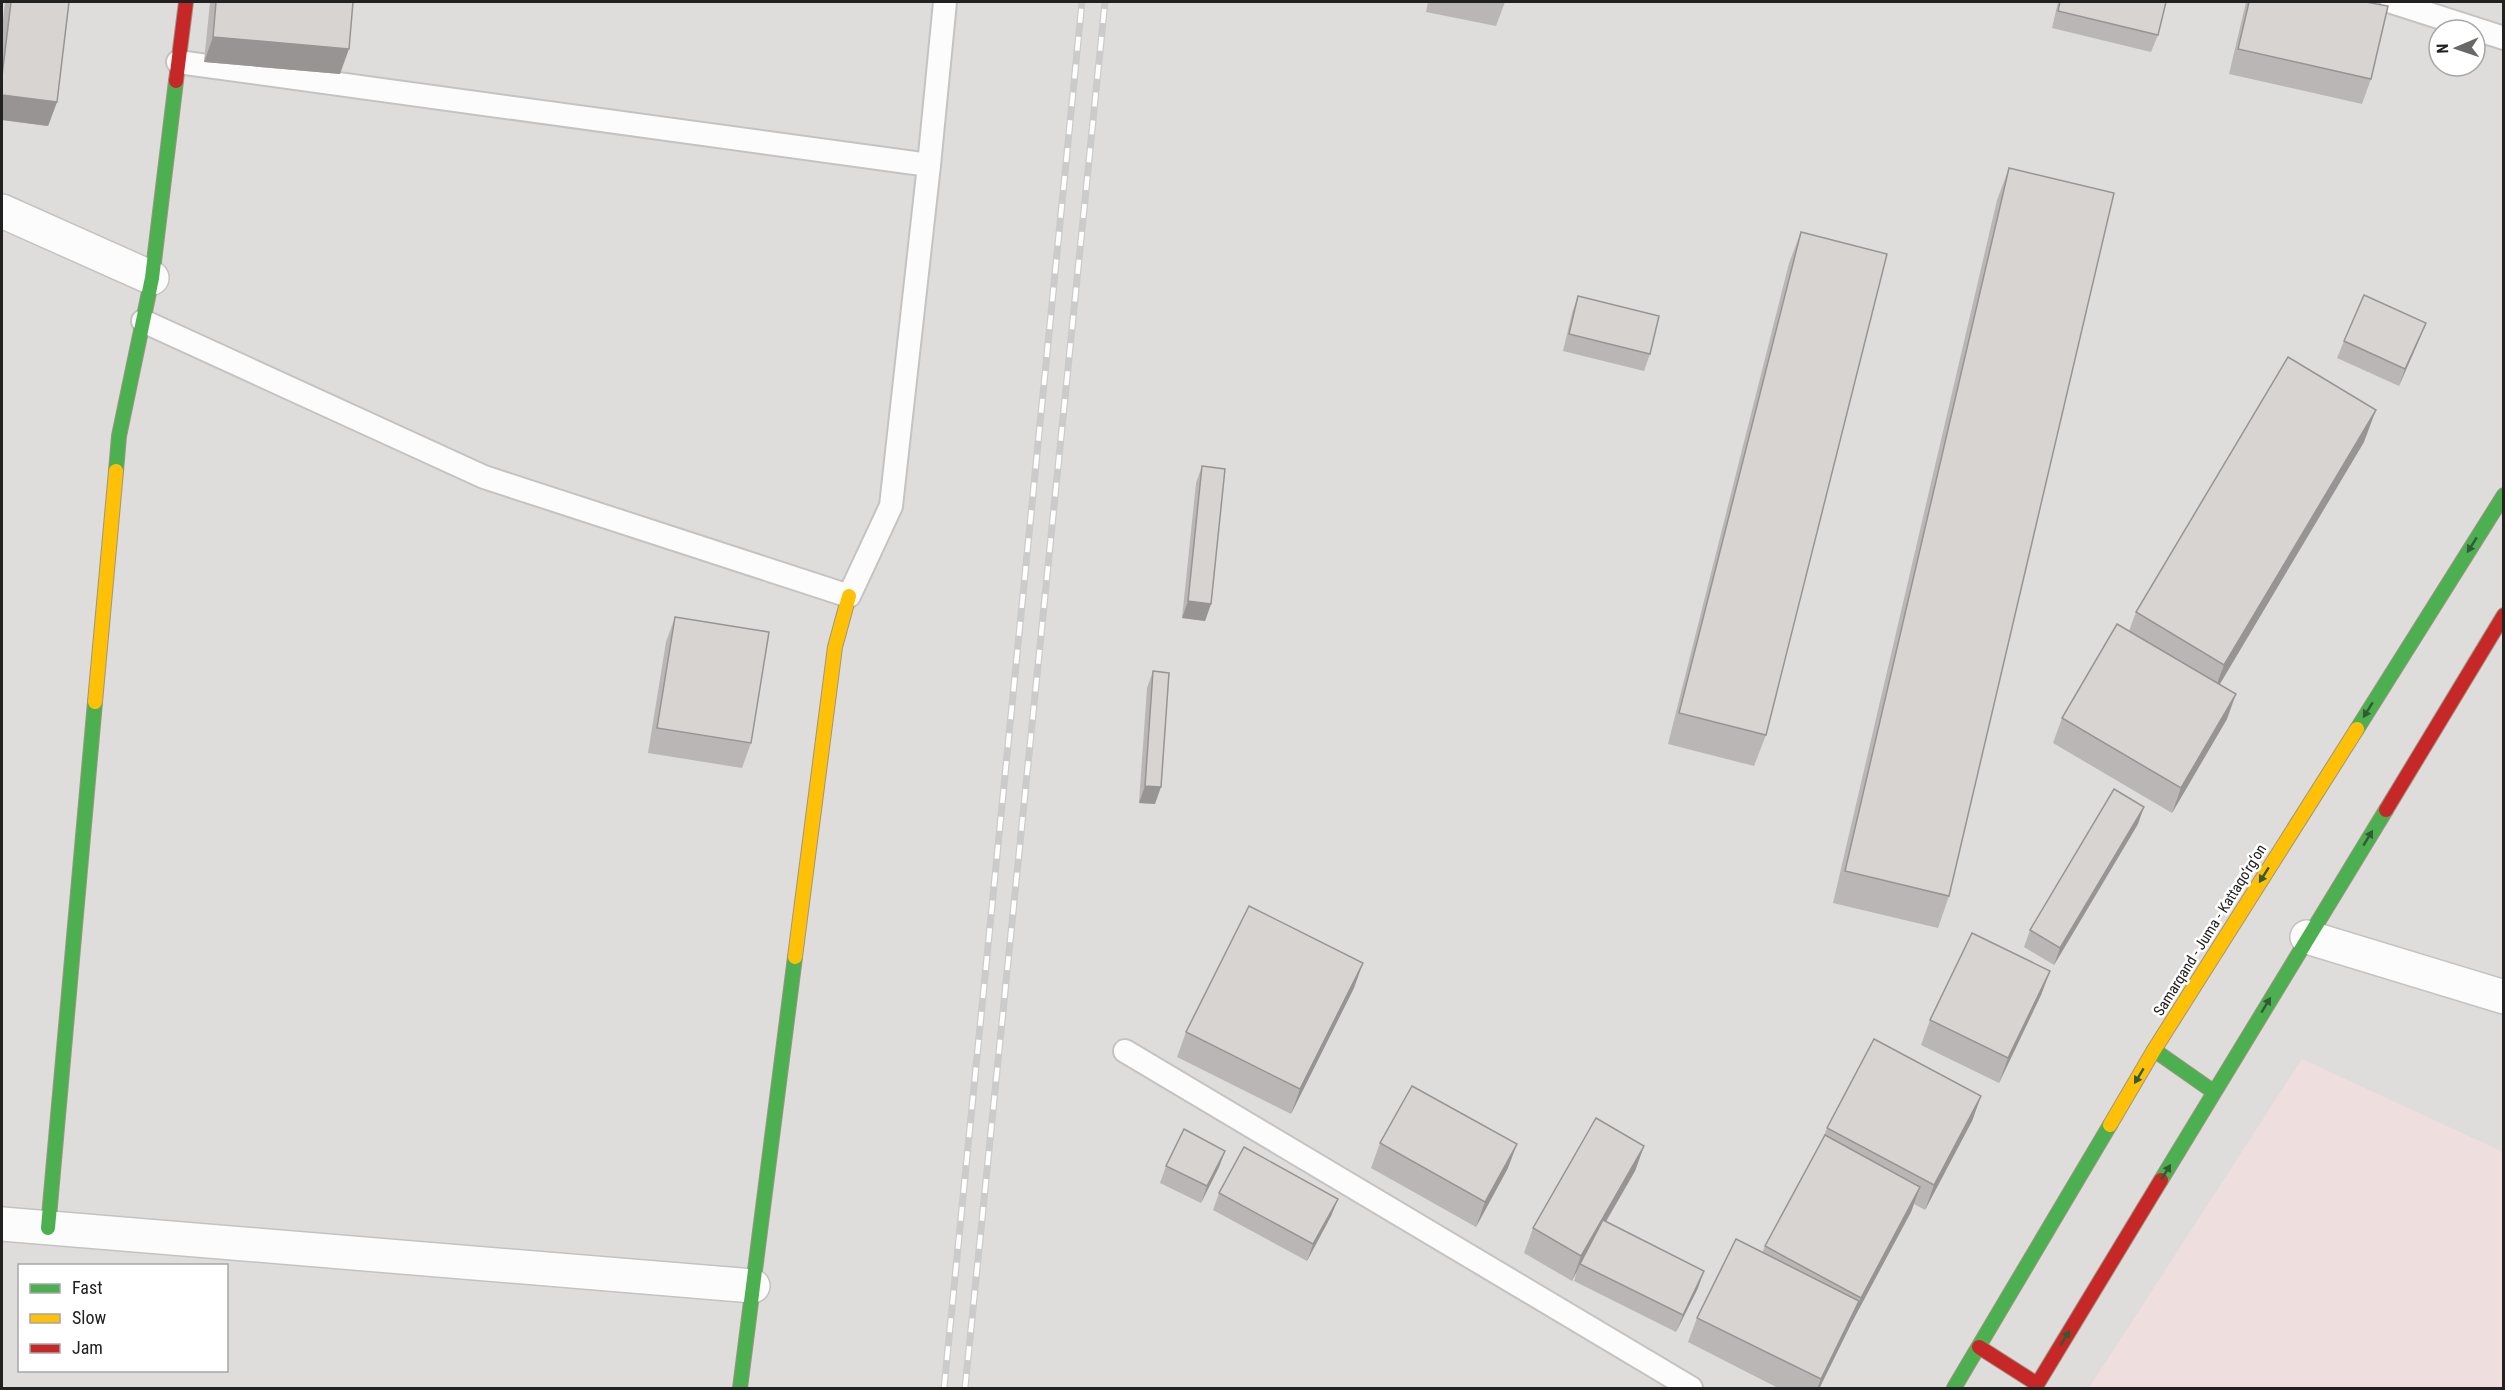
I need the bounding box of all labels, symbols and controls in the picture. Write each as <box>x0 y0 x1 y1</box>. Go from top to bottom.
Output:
north arrow <box>2427 18 2487 78</box>
text: N <box>2433 43 2452 54</box>
one-way arrow <box>2467 537 2478 553</box>
one-way arrow <box>2363 702 2374 718</box>
one-way arrow <box>2362 830 2373 846</box>
street label: Samarqand - Juma - Kattaqo‘rg‘on <box>2150 841 2270 1019</box>
one-way arrow <box>2259 867 2270 883</box>
one-way arrow <box>2261 997 2272 1013</box>
one-way arrow <box>2133 1068 2144 1084</box>
one-way arrow <box>2160 1164 2171 1180</box>
legend <box>18 1264 228 1372</box>
text: Fast <box>72 1277 103 1298</box>
text: Slow <box>72 1307 107 1328</box>
one-way arrow <box>2059 1330 2070 1346</box>
text: Jam <box>72 1337 103 1358</box>

